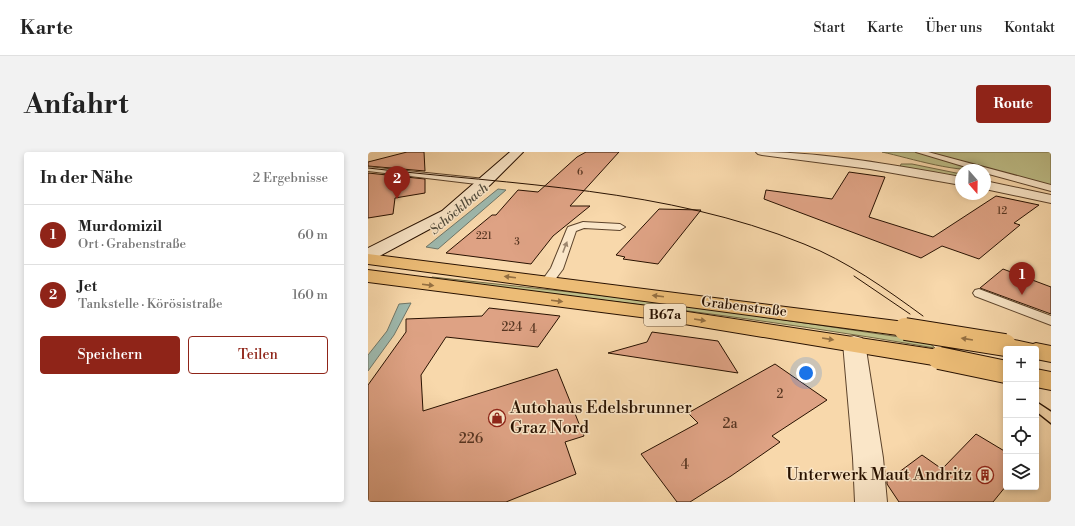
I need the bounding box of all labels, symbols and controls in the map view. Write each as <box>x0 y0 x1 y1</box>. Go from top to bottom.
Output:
text: Karte <box>20 16 73 40</box>
text: Start <box>813 19 845 37</box>
text: Karte <box>867 19 903 37</box>
text: Über uns <box>925 19 982 37</box>
text: Kontakt <box>1004 19 1055 37</box>
button: Route <box>976 85 1051 123</box>
text: Anfahrt <box>24 87 128 122</box>
north arrow <box>955 164 991 200</box>
pin: 2 <box>384 166 410 199</box>
house number: 6 <box>577 166 583 178</box>
text: In der Nähe <box>40 167 133 189</box>
text: 2 Ergebnisse <box>253 170 328 186</box>
water label: Schöcklbach <box>426 179 492 238</box>
house number: 12 <box>997 205 1007 217</box>
text: Murdomizil <box>78 217 162 236</box>
text: 1 <box>50 227 56 243</box>
text: 60 m <box>297 227 328 243</box>
house number: 221 <box>476 230 493 242</box>
text: Ort · Grabenstraße <box>78 236 186 252</box>
house number: 3 <box>514 236 520 248</box>
one-way arrow <box>562 241 568 253</box>
pin: 1 <box>1009 262 1035 295</box>
one-way arrow <box>504 274 516 280</box>
text: Jet <box>78 277 97 296</box>
one-way arrow <box>422 281 434 288</box>
text: 2 <box>49 287 57 303</box>
text: 160 m <box>292 287 328 303</box>
one-way arrow <box>652 293 664 299</box>
street label: Grabenstraße <box>700 293 788 321</box>
text: Tankstelle · Körösistraße <box>78 296 222 312</box>
one-way arrow <box>551 298 563 304</box>
road number: B67a <box>644 304 686 326</box>
one-way arrow <box>694 317 706 323</box>
house number: 224 <box>502 320 522 335</box>
house number: 4 <box>529 322 537 337</box>
button: Speichern <box>40 336 180 374</box>
button: Teilen <box>188 336 328 374</box>
one-way arrow <box>822 336 834 342</box>
one-way arrow <box>961 336 973 342</box>
map controls <box>1003 346 1039 490</box>
button: + <box>1003 346 1039 382</box>
your location <box>796 363 816 383</box>
button: − <box>1003 382 1039 418</box>
house number: 2 <box>777 387 784 402</box>
place label: Autohaus Edelsbrunner Graz Nord <box>509 397 692 439</box>
shop icon: Autohaus Edelsbrunner Graz Nord <box>487 408 507 428</box>
house number: 2a <box>722 415 738 433</box>
button: locate <box>1003 418 1039 454</box>
house number: 226 <box>459 430 484 448</box>
button: layers <box>1003 454 1039 490</box>
house number: 4 <box>681 456 689 474</box>
place label: Unterwerk Maut Andritz <box>786 464 972 486</box>
building icon: Unterwerk Maut Andritz <box>975 465 995 485</box>

